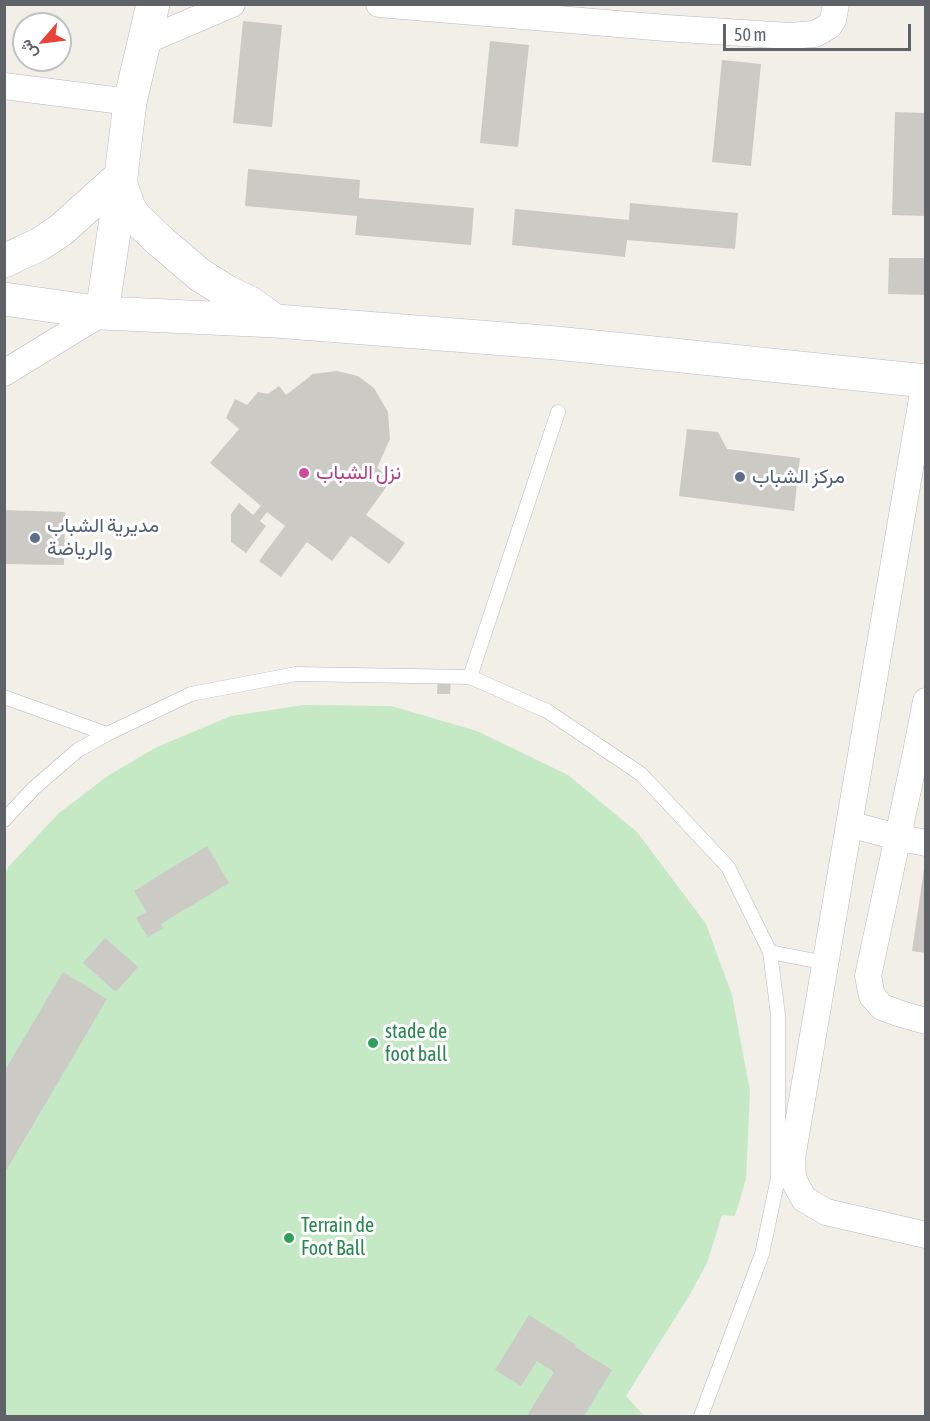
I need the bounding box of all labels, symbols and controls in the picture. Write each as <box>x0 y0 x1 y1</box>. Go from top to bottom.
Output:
north arrow <box>12 12 72 72</box>
scale bar <box>726 12 914 50</box>
text: 50 m <box>734 24 766 45</box>
text: ش <box>15 37 40 62</box>
place label: نزل الشباب <box>316 461 401 485</box>
place label: مركز الشباب <box>752 465 845 489</box>
marker: نزل الشباب <box>297 466 311 480</box>
marker: مركز الشباب <box>733 470 747 484</box>
place label: مديرية الشباب والرياضة <box>47 514 159 561</box>
marker: مديرية الشباب والرياضة <box>28 531 42 545</box>
place label: stade de foot ball <box>385 1020 447 1067</box>
marker: stade de foot ball <box>366 1036 380 1050</box>
place label: Terrain de Foot Ball <box>301 1214 374 1261</box>
marker: Terrain de Foot Ball <box>282 1231 296 1245</box>

